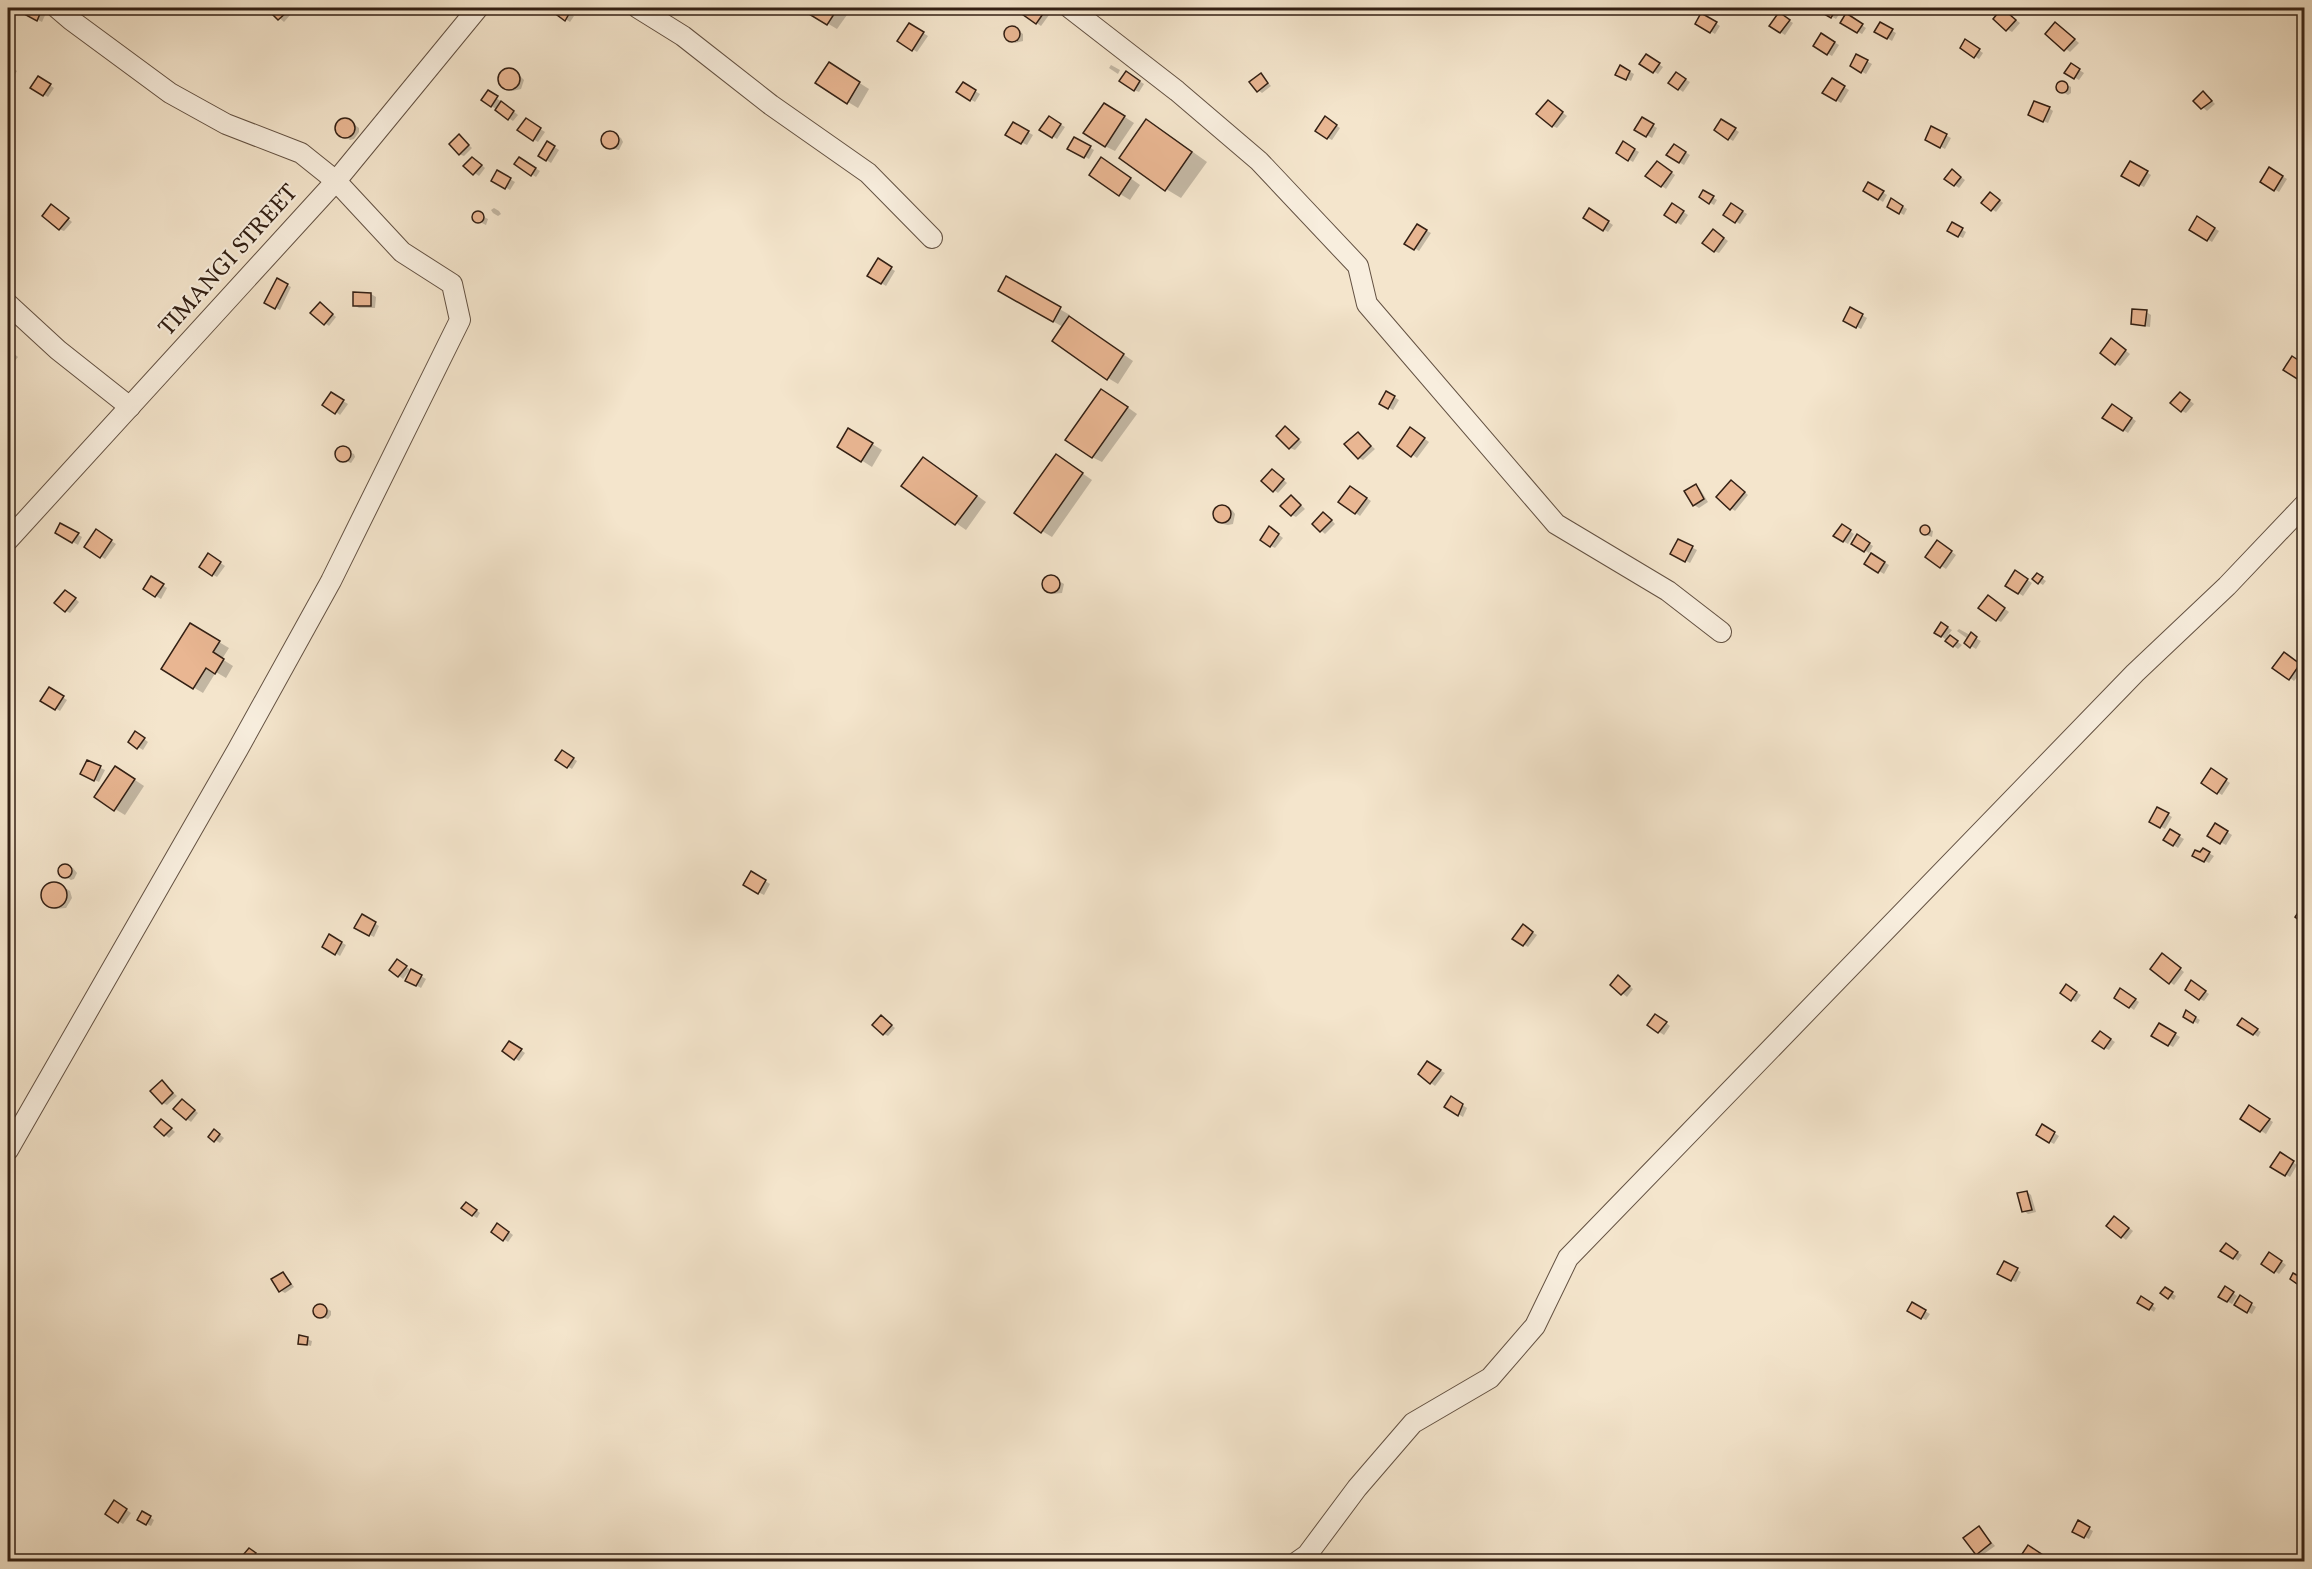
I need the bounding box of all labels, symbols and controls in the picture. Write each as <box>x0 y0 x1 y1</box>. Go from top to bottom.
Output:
street label: TIMANGI STREET <box>151 177 307 345</box>

